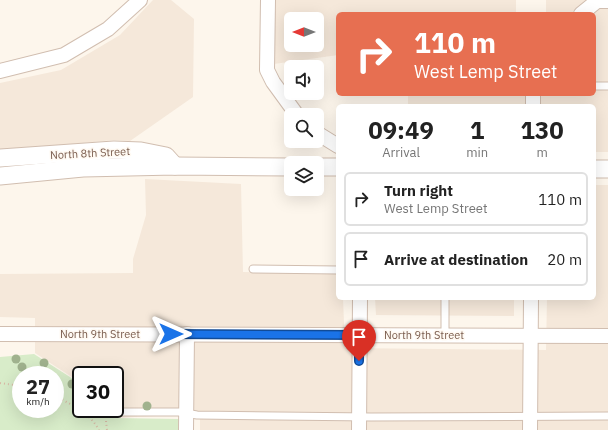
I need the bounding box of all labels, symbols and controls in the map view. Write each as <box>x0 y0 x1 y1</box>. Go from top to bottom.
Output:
north arrow <box>284 12 324 52</box>
map controls <box>284 12 324 196</box>
text: 110 m <box>414 24 496 61</box>
icon: right <box>348 28 400 80</box>
button: sound <box>284 60 324 100</box>
text: West Lemp Street <box>414 60 557 83</box>
button: search <box>284 108 324 148</box>
text: 09:49 <box>368 114 434 146</box>
text: 1 <box>470 114 484 146</box>
text: 130 <box>520 114 564 146</box>
street label: North 8th Street <box>50 144 131 162</box>
text: Arrival <box>382 144 420 161</box>
text: min <box>466 144 488 161</box>
text: m <box>536 144 548 161</box>
button: layers <box>284 156 324 196</box>
text: Turn right <box>384 181 453 200</box>
icon: right <box>350 188 372 210</box>
text: 110 m <box>538 190 582 209</box>
text: West Lemp Street <box>384 200 488 217</box>
icon: arrive <box>350 248 372 270</box>
text: Arrive at destination <box>384 250 528 269</box>
text: 20 m <box>547 250 582 269</box>
position arrow <box>150 313 192 355</box>
pin <box>342 320 376 361</box>
icon: arrive <box>348 326 370 348</box>
street label: North 9th Street <box>60 327 140 341</box>
street label: North 9th Street <box>384 328 464 342</box>
speed limit sign: 30 <box>72 366 124 418</box>
text: 27 <box>26 373 50 400</box>
text: km/h <box>26 395 50 408</box>

